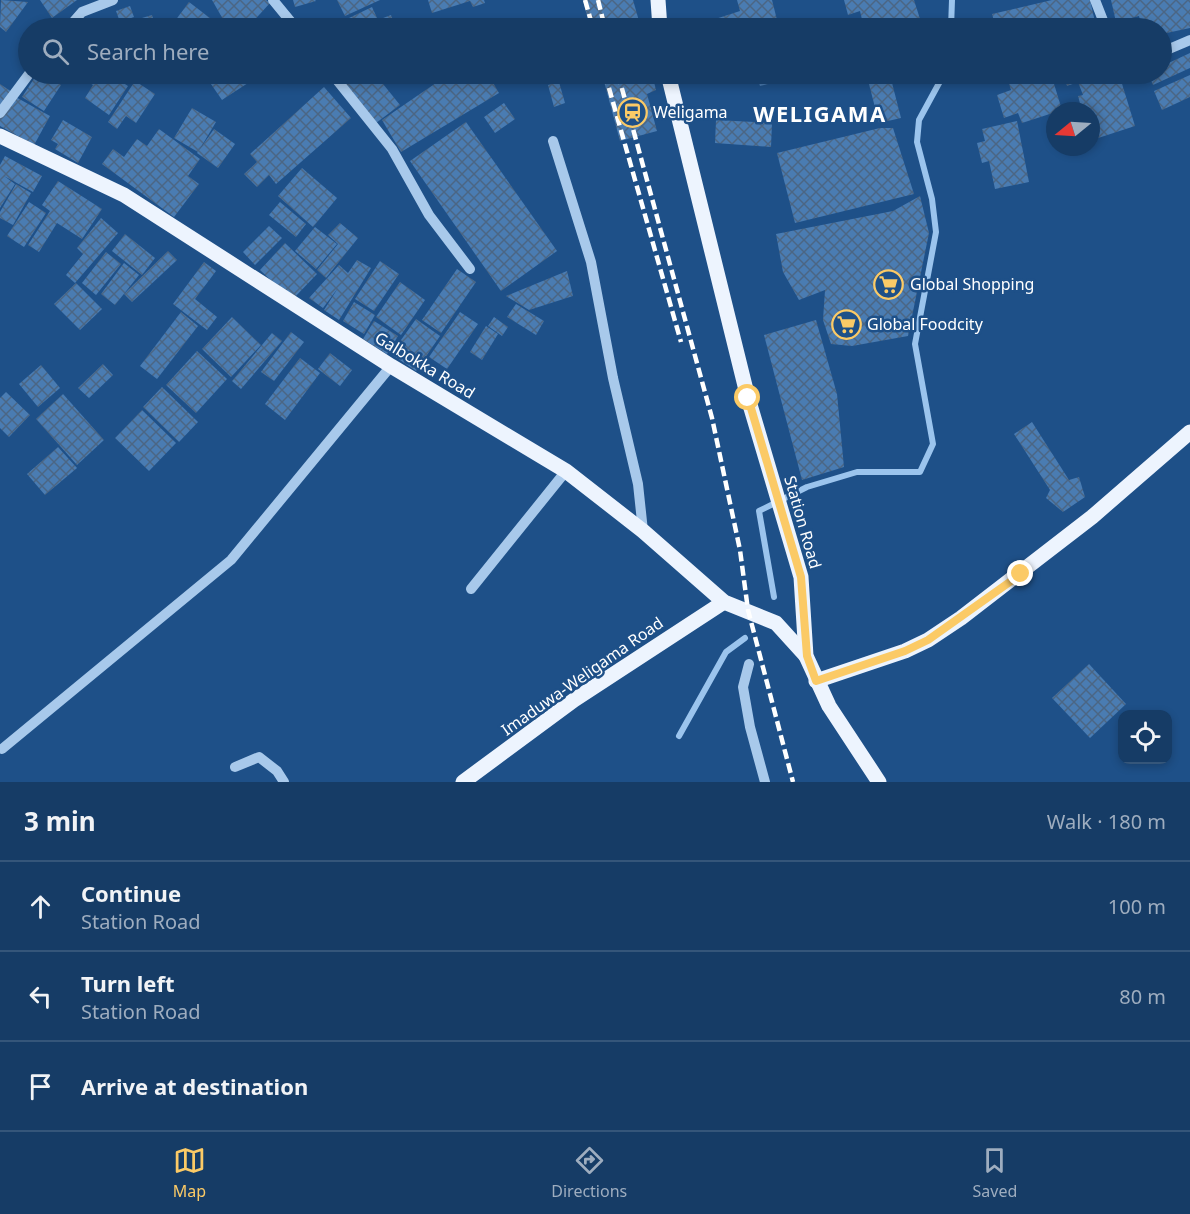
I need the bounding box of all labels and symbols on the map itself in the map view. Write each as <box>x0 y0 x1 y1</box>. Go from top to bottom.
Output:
station icon: Weligama <box>616 96 648 128</box>
district label: WELIGAMA <box>753 98 887 128</box>
place label: Weligama <box>653 101 728 123</box>
north arrow <box>1046 102 1100 156</box>
supermarket icon: Global Shopping <box>873 268 905 300</box>
place label: Global Shopping <box>910 273 1034 295</box>
supermarket icon: Global Foodcity <box>830 308 862 340</box>
place label: Global Foodcity <box>867 313 984 335</box>
street label: Galbokka Road <box>371 326 479 404</box>
route start <box>734 384 760 410</box>
street label: Station Road <box>779 473 827 571</box>
route end <box>1007 560 1033 586</box>
street label: Imaduwa-Weligama Road <box>497 612 667 740</box>

